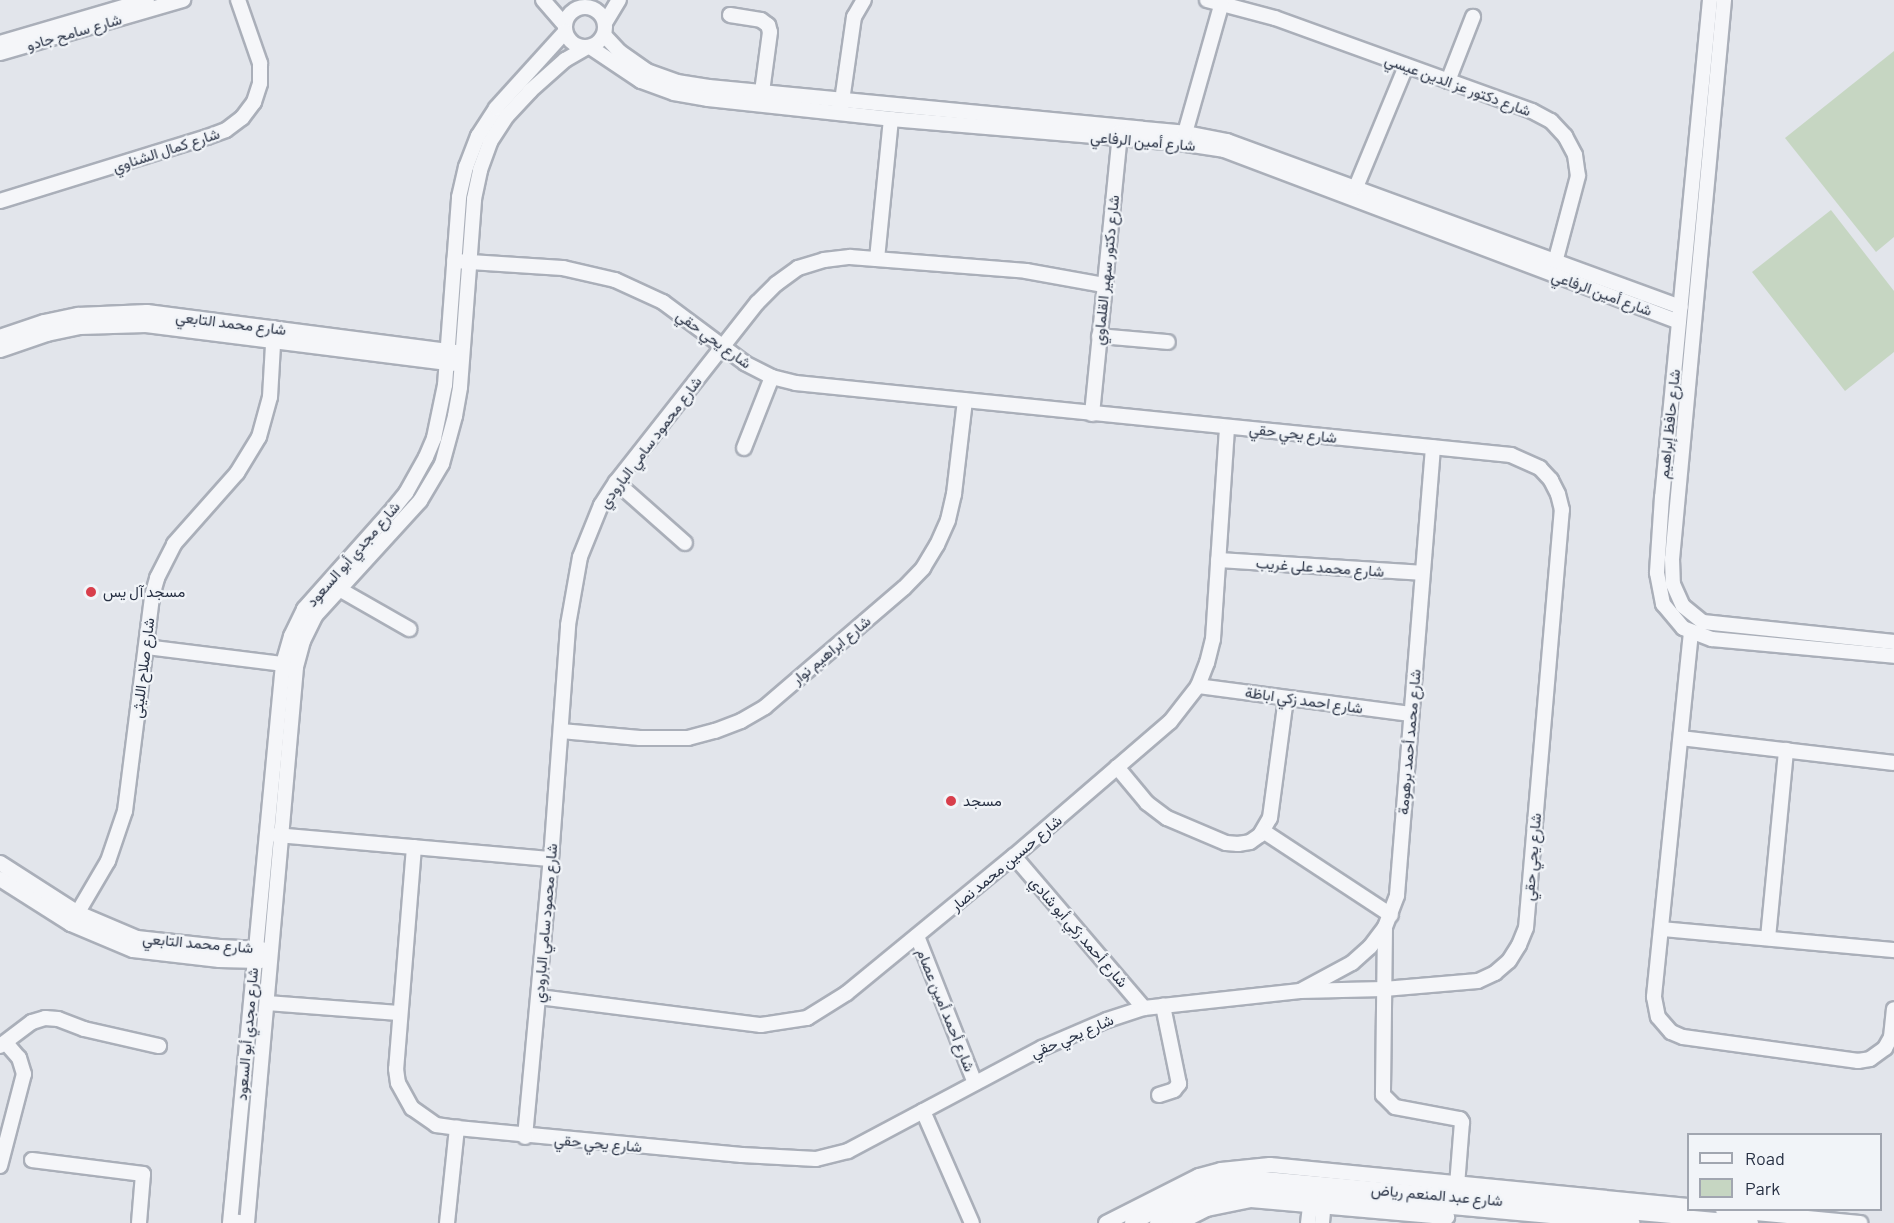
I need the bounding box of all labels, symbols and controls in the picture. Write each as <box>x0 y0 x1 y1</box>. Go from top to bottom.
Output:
street label: شارع سامح جادو <box>24 10 124 54</box>
street label: شارع دكتور عز الدين عيسي <box>1383 50 1533 120</box>
street label: شارع كمال الشناوي <box>110 124 222 176</box>
street label: شارع أمين الرفاعي <box>1090 127 1196 155</box>
street label: شارع دكتور سهير القلماوي <box>1089 194 1123 346</box>
street label: شارع أمين الرفاعي <box>1549 267 1655 319</box>
street label: شارع يحي حقي <box>673 306 755 372</box>
street label: شارع محمد التابعي <box>175 307 287 339</box>
street label: شارع حافظ إبراهيم <box>1654 368 1684 480</box>
street label: شارع محمود سامي البارودي <box>595 373 705 511</box>
street label: شارع يحي حقي <box>1248 419 1338 447</box>
street label: شارع مجدي أبو السعود <box>302 498 404 610</box>
street label: شارع محمد على غريب <box>1255 554 1385 580</box>
place label: مسجد آل يس <box>103 583 185 601</box>
marker: مسجد آل يس <box>84 585 98 599</box>
street label: شارع ابراهيم نوار <box>788 612 874 688</box>
street label: شارع صلاح الليثى <box>128 617 158 719</box>
street label: شارع محمد أحمد برهومة <box>1394 669 1424 815</box>
street label: شارع احمد زكي اباظة <box>1244 683 1364 717</box>
place label: مسجد <box>963 792 1002 810</box>
marker: مسجد <box>944 794 958 808</box>
street label: شارع حسين محمد نصار <box>947 811 1065 915</box>
street label: شارع يحي حقي <box>1519 812 1545 902</box>
street label: شارع محمود سامي البارودي <box>529 843 561 1003</box>
street label: شارع أحمد زكي أبو شادي <box>1026 873 1132 991</box>
street label: شارع محمد التابعي <box>142 929 254 957</box>
street label: شارع أحمد أمين عصام <box>913 946 979 1074</box>
street label: شارع مجدي أبو السعود <box>232 967 262 1101</box>
street label: شارع يحي حقي <box>1028 1011 1116 1061</box>
street label: شارع يحي حقي <box>553 1130 643 1156</box>
legend <box>1687 1133 1882 1211</box>
text: Road <box>1745 1147 1785 1169</box>
text: Park <box>1745 1177 1780 1199</box>
street label: شارع عبد المنعم رياض <box>1370 1180 1504 1210</box>

